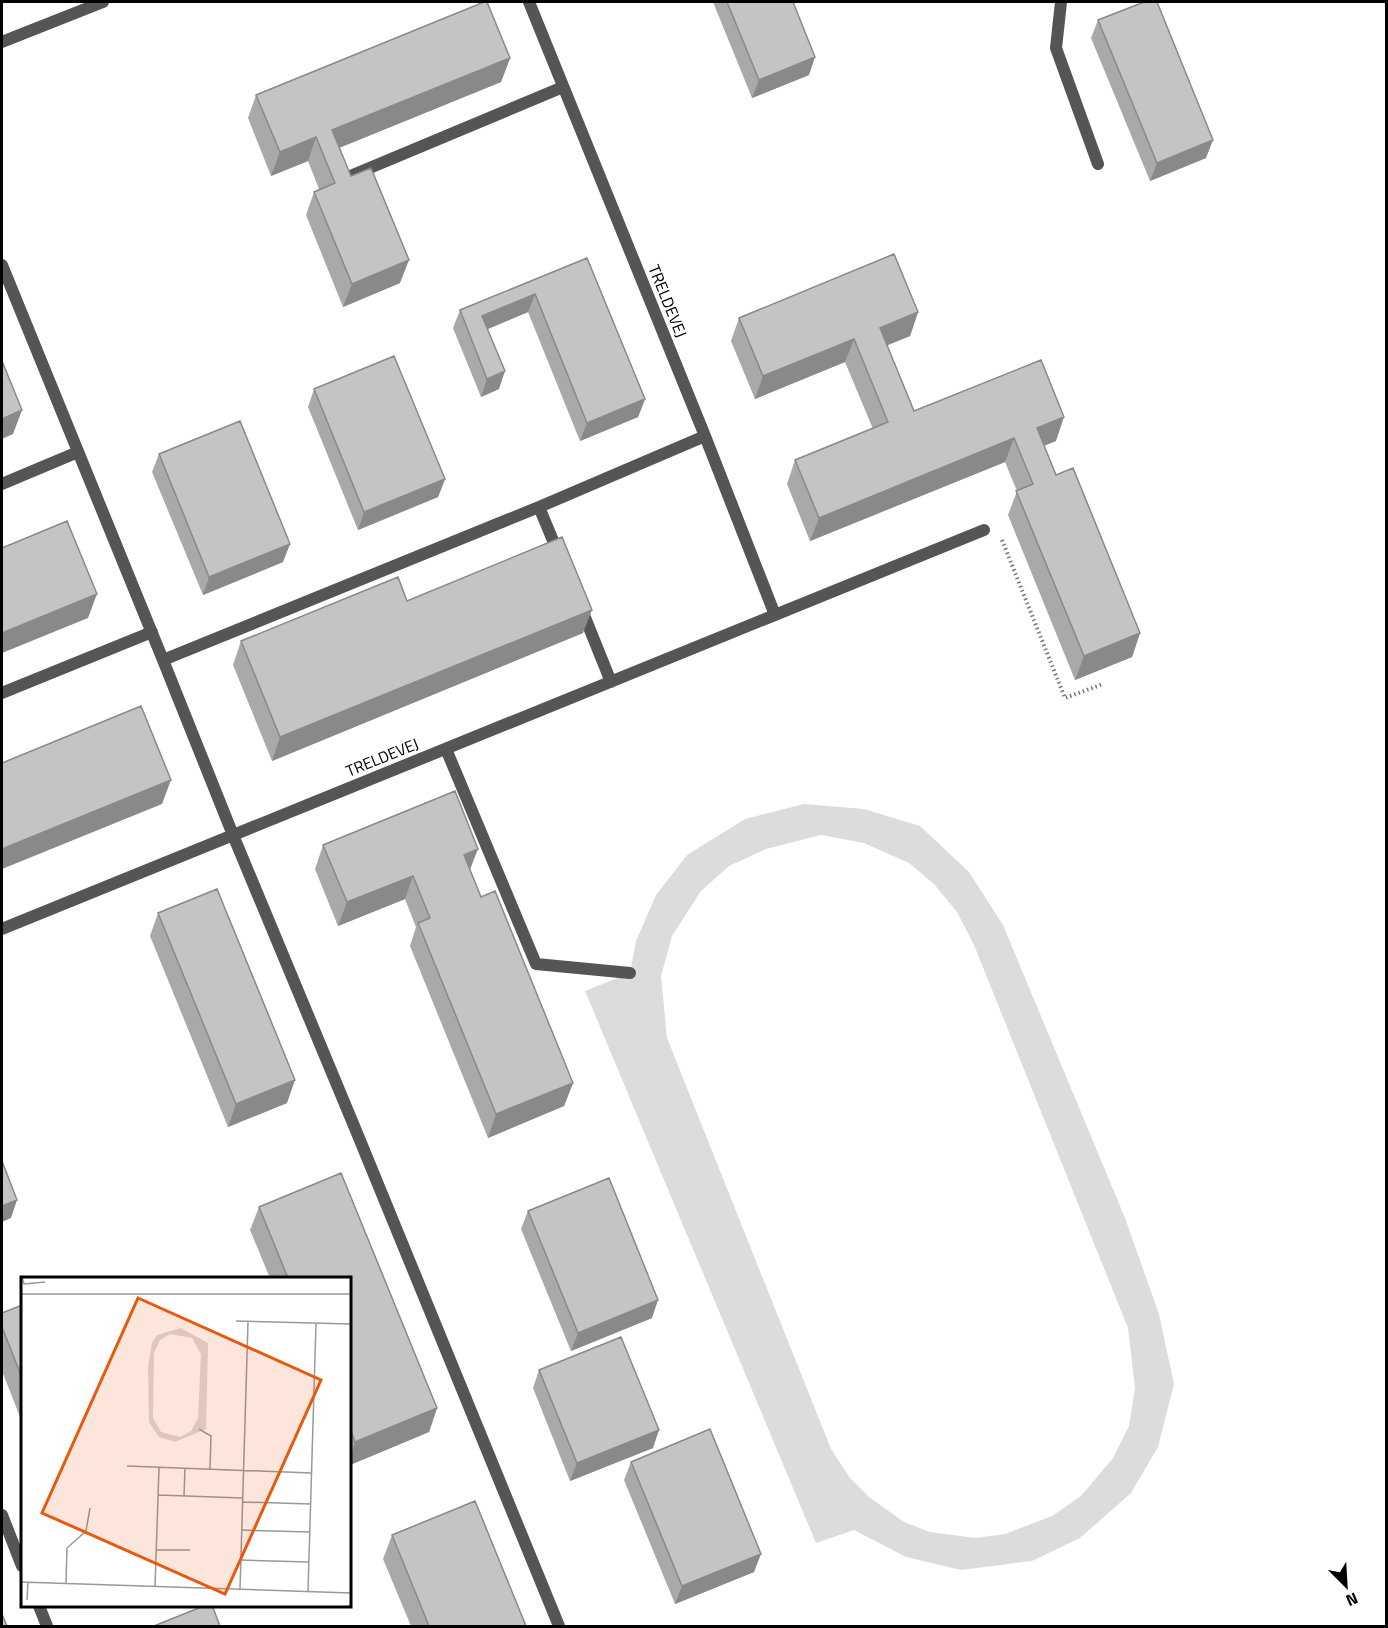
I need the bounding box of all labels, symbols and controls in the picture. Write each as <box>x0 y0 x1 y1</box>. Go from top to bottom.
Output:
street label: TRELDEVEJ <box>642 261 694 341</box>
street label: TRELDEVEJ <box>342 731 422 783</box>
inset map <box>21 1277 351 1607</box>
north arrow <box>1316 1556 1376 1616</box>
text: N <box>1342 1586 1362 1613</box>

